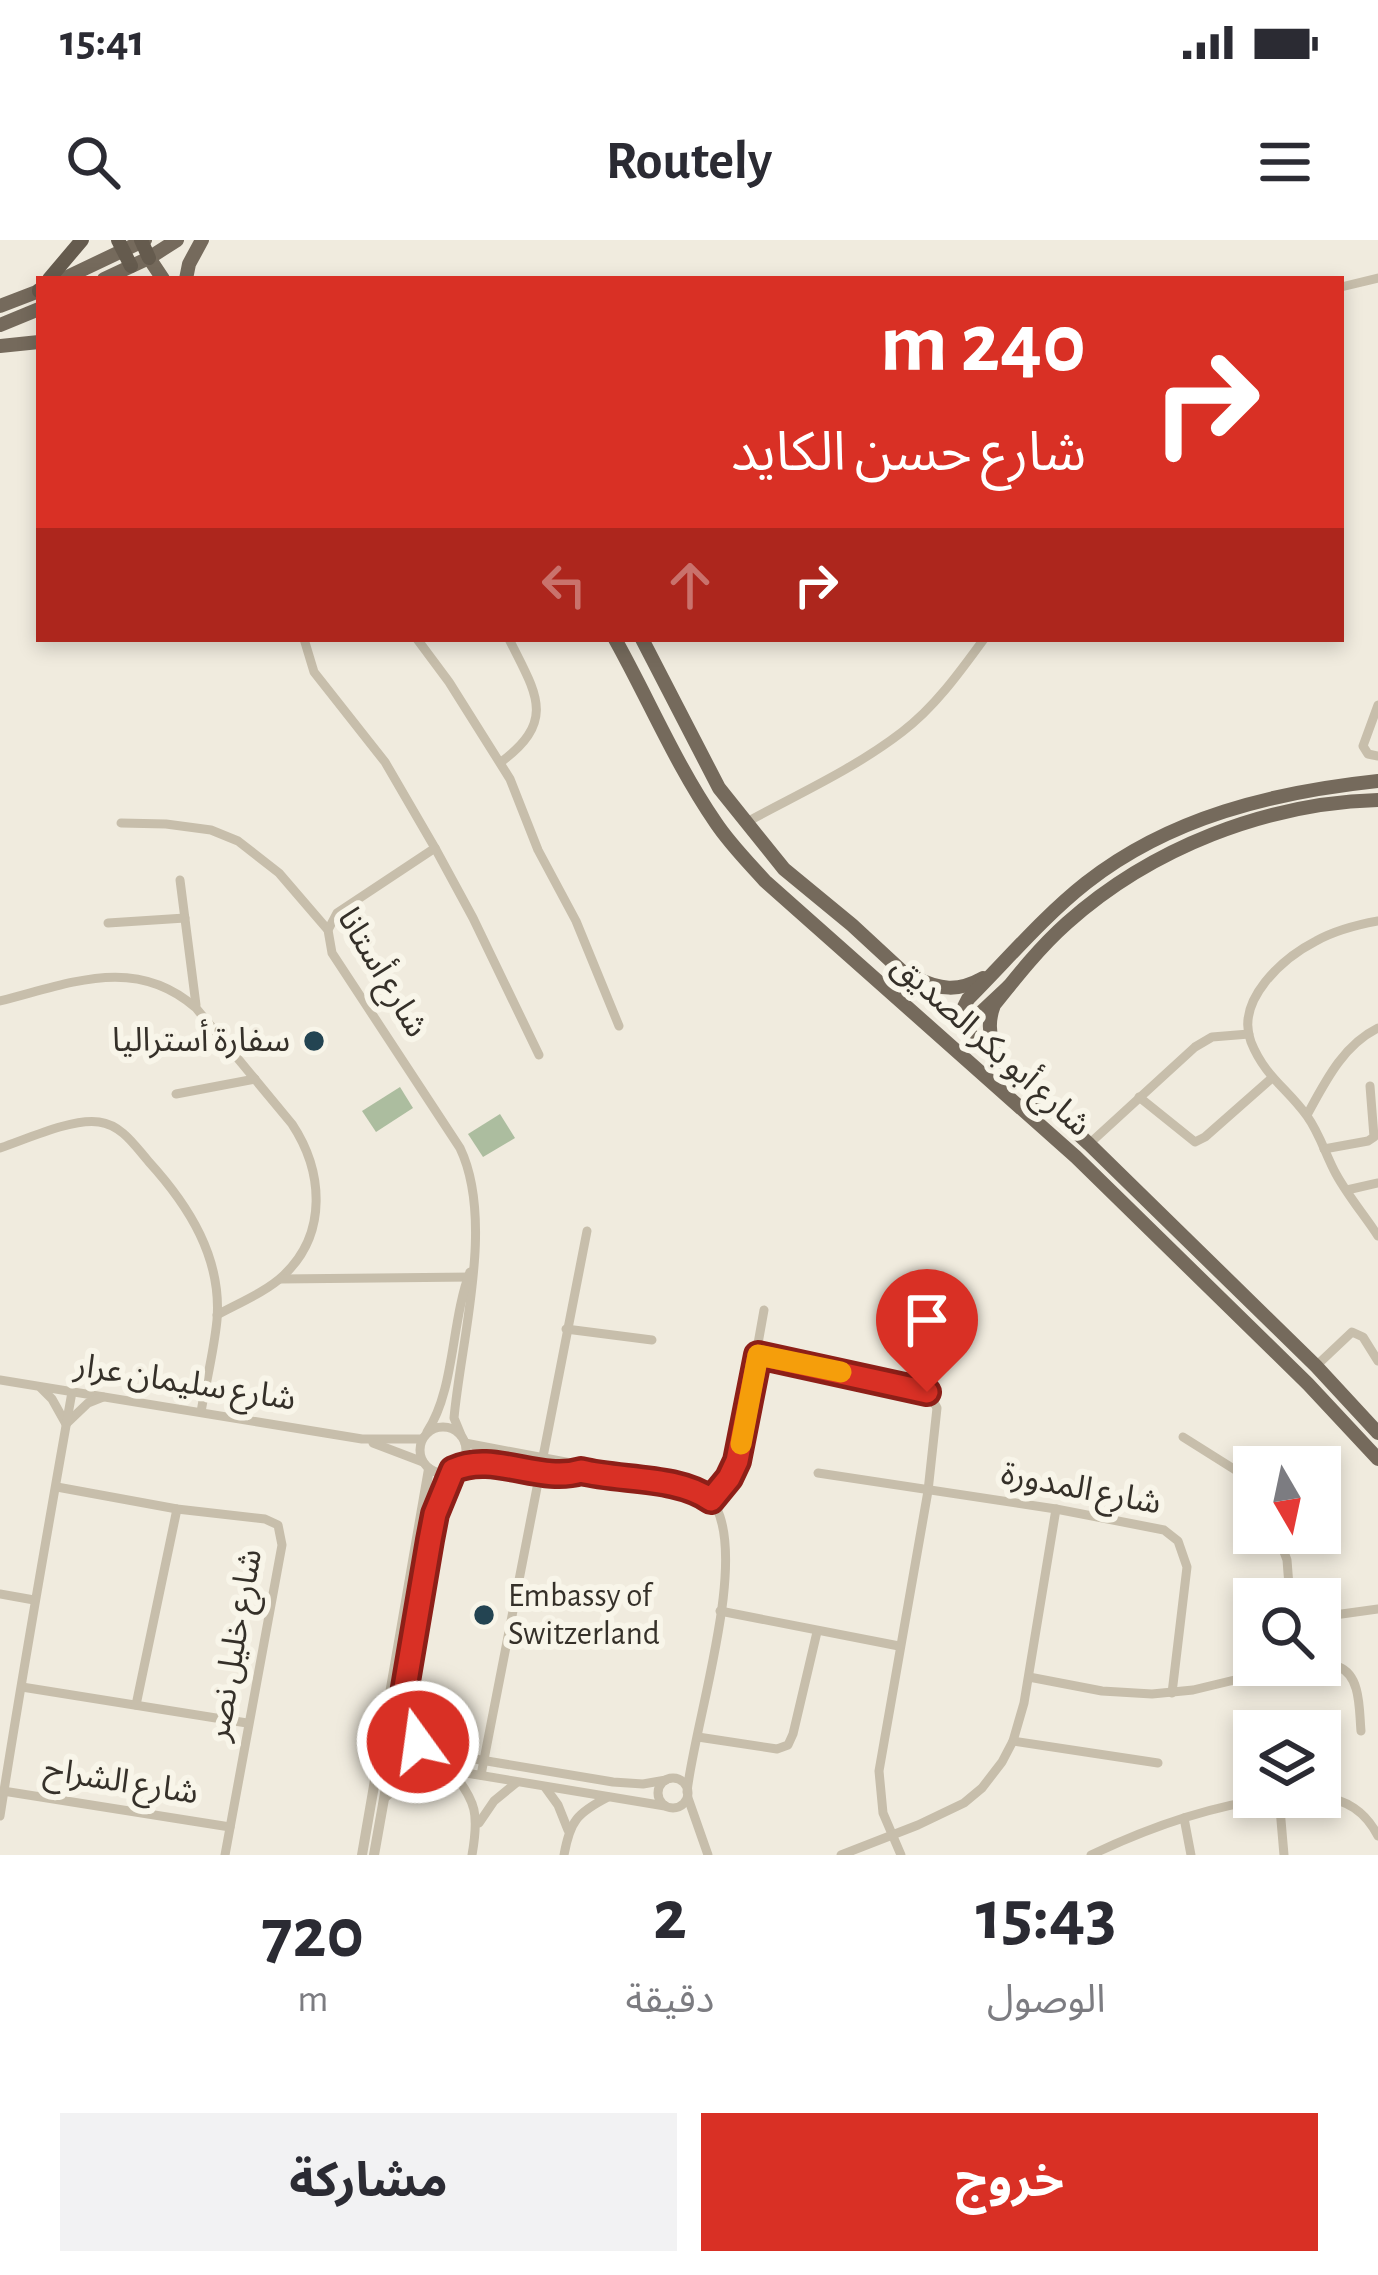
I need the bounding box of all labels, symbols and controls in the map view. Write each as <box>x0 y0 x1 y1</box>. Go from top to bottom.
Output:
text: 15:41 <box>60 19 145 64</box>
icon: search <box>60 129 126 195</box>
icon: menu <box>1252 129 1318 195</box>
text: Routely <box>606 135 772 189</box>
text: 240 m <box>880 303 1086 387</box>
icon: right <box>1128 324 1284 480</box>
text: شارع حسن الكايد <box>731 427 1086 481</box>
icon: left <box>531 552 597 618</box>
icon: ahead <box>657 552 723 618</box>
icon: right <box>783 552 849 618</box>
street label: شارع أستانا <box>326 900 438 1046</box>
street label: شارع أبو بكر الصديق <box>882 945 1100 1148</box>
place label: سفارة أستراليا <box>112 1019 290 1059</box>
marker: سفارة أستراليا <box>301 1028 327 1054</box>
pin <box>876 1269 978 1392</box>
icon: arrive <box>894 1287 960 1353</box>
street label: شارع سليمان عرار <box>70 1349 298 1423</box>
north arrow <box>1233 1446 1341 1554</box>
map controls <box>1233 1446 1341 1818</box>
street label: شارع المدورة <box>997 1457 1164 1527</box>
street label: شارع خليل نصر <box>202 1547 274 1746</box>
button: search <box>1233 1578 1341 1686</box>
place label: Embassy of Switzerland <box>508 1580 660 1651</box>
marker: Embassy of Switzerland <box>471 1602 497 1628</box>
position arrow <box>355 1679 481 1805</box>
button: layers <box>1233 1710 1341 1818</box>
street label: شارع الشراح <box>41 1754 200 1816</box>
text: 2 <box>653 1880 687 1952</box>
text: 15:43 <box>976 1880 1117 1952</box>
text: 720 <box>262 1898 364 1970</box>
text: m <box>297 1980 328 2019</box>
text: دقيقة <box>625 1981 714 2020</box>
text: الوصول <box>987 1981 1105 2020</box>
button: مشاركة <box>60 2113 677 2251</box>
button: خروج <box>701 2113 1318 2251</box>

